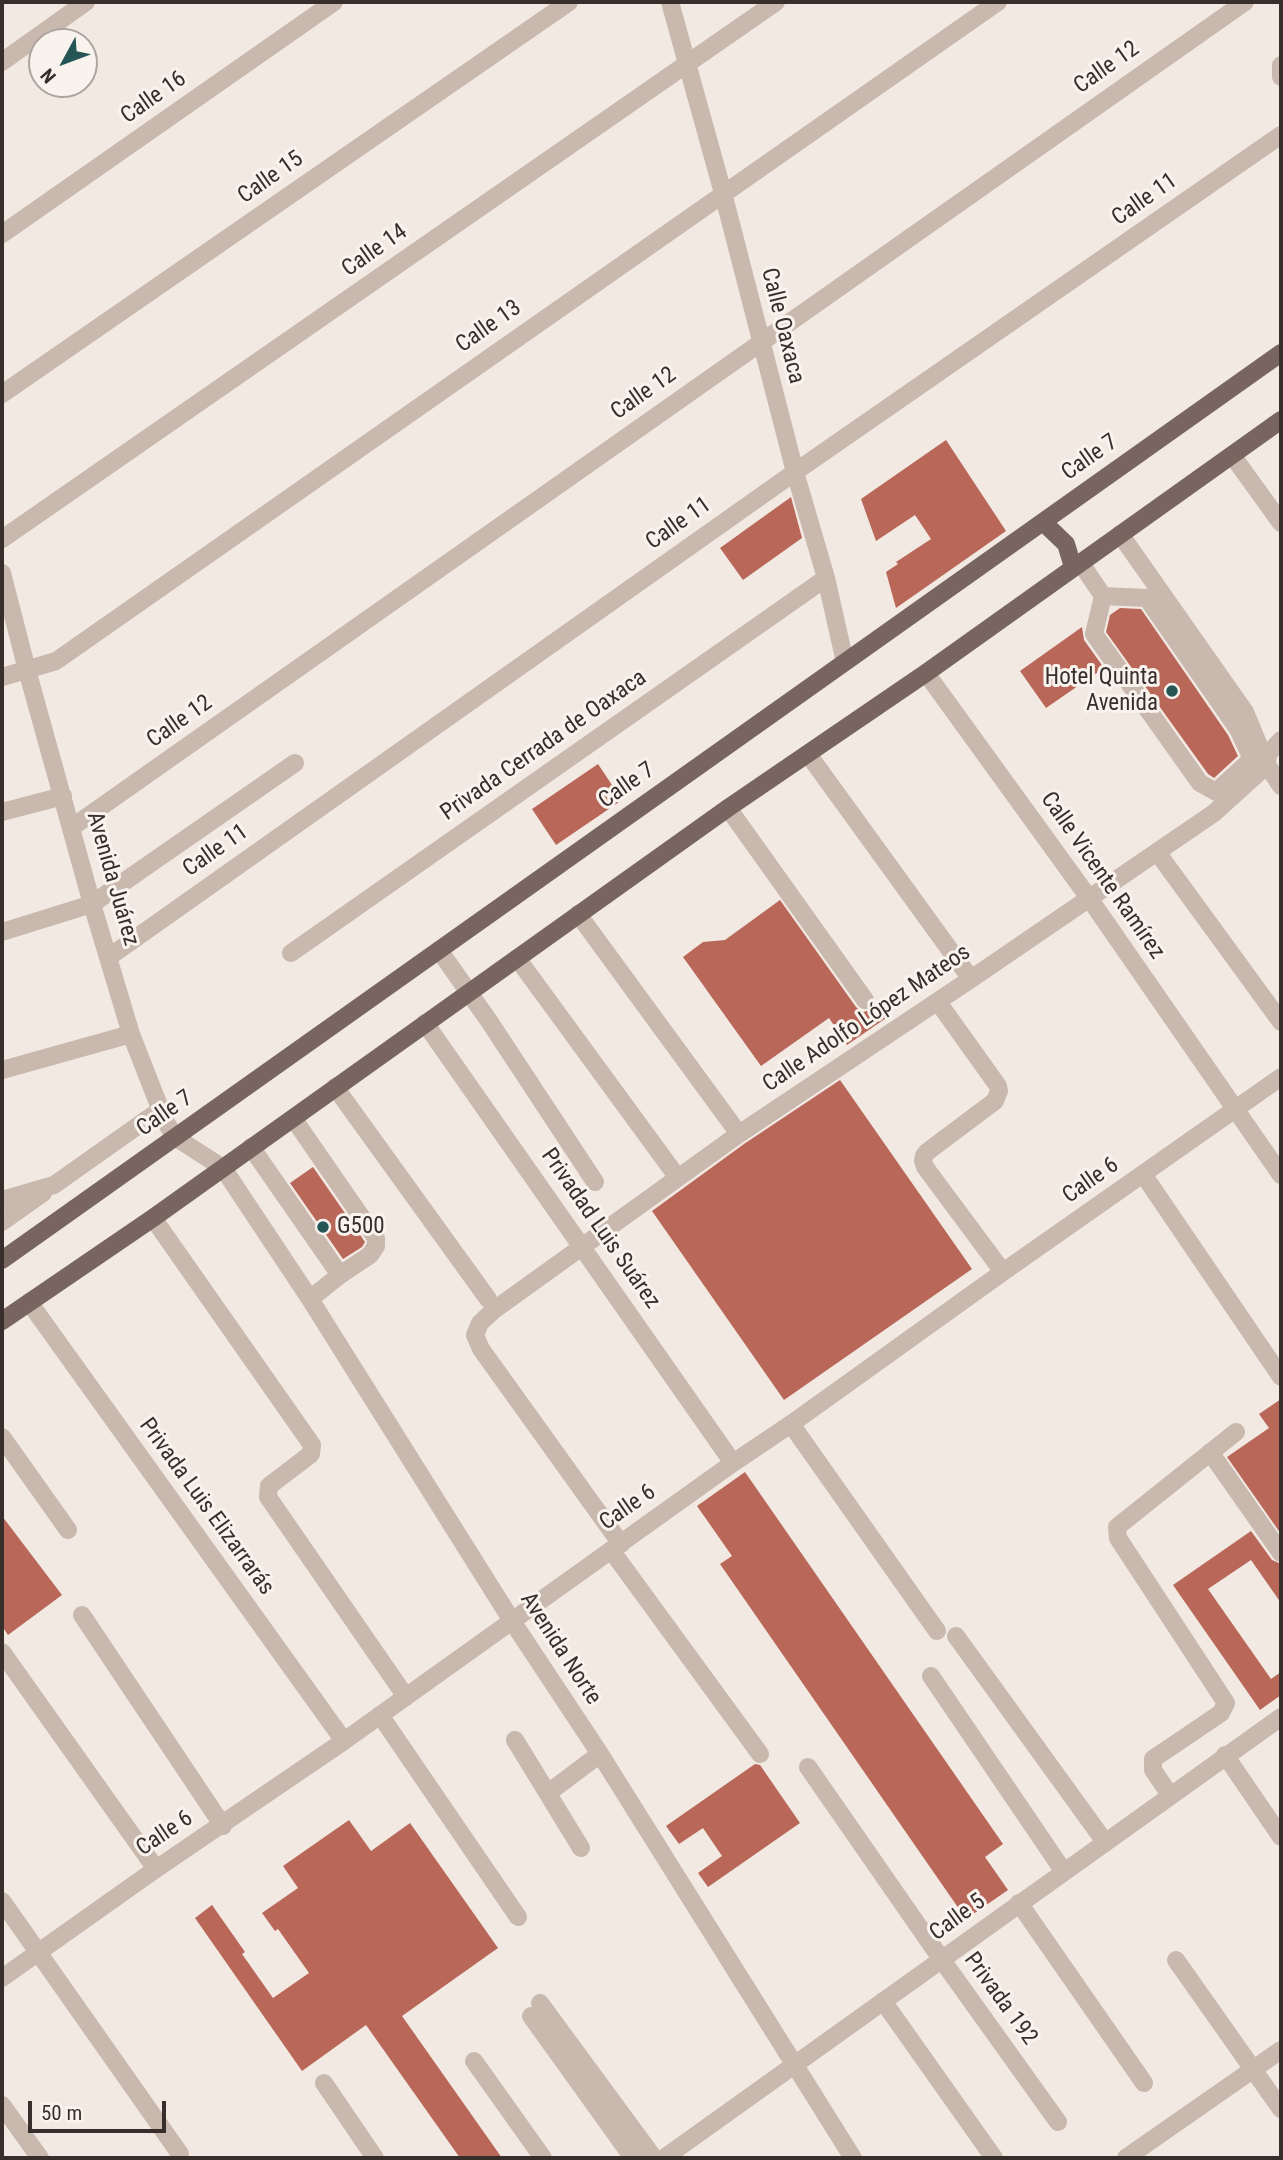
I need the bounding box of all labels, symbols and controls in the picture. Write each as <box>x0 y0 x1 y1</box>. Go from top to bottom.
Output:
north arrow <box>28 28 98 98</box>
street label: Calle 12 <box>1069 36 1145 100</box>
text: N <box>36 64 61 88</box>
street label: Calle 16 <box>116 66 192 130</box>
street label: Calle 15 <box>233 146 309 210</box>
street label: Calle 11 <box>1107 168 1183 232</box>
street label: Calle 14 <box>337 219 413 283</box>
street label: Calle Oaxaca <box>754 265 810 387</box>
street label: Calle 13 <box>451 295 527 359</box>
street label: Calle 12 <box>606 362 682 426</box>
street label: Calle 7 <box>1057 429 1123 487</box>
street label: Calle 11 <box>641 492 717 556</box>
place label: Hotel Quinta Avenida <box>1045 664 1158 718</box>
street label: Privada Cerrada de Oaxaca <box>436 665 652 827</box>
marker: Hotel Quinta Avenida <box>1164 683 1180 699</box>
street label: Calle 12 <box>142 690 218 754</box>
street label: Calle 7 <box>594 757 660 815</box>
street label: Calle Vicente Ramírez <box>1034 787 1170 965</box>
street label: Avenida Juárez <box>80 809 144 949</box>
street label: Calle 11 <box>178 819 254 883</box>
street label: Calle Adolfo López Mateos <box>758 939 976 1099</box>
street label: Calle 7 <box>132 1085 198 1143</box>
street label: Privadad Luis Suárez <box>534 1144 666 1314</box>
street label: Calle 6 <box>1058 1152 1124 1210</box>
place label: G500 <box>337 1213 385 1241</box>
marker: G500 <box>315 1219 331 1235</box>
street label: Privada Luis Elizarrarás <box>133 1413 279 1601</box>
street label: Calle 6 <box>595 1479 661 1537</box>
street label: Avenida Norte <box>514 1588 606 1710</box>
street label: Calle 6 <box>132 1805 198 1863</box>
street label: Calle 5 <box>925 1889 991 1947</box>
street label: Privada 192 <box>957 1947 1043 2051</box>
scale bar <box>32 2086 170 2130</box>
text: 50 m <box>41 2101 82 2125</box>

